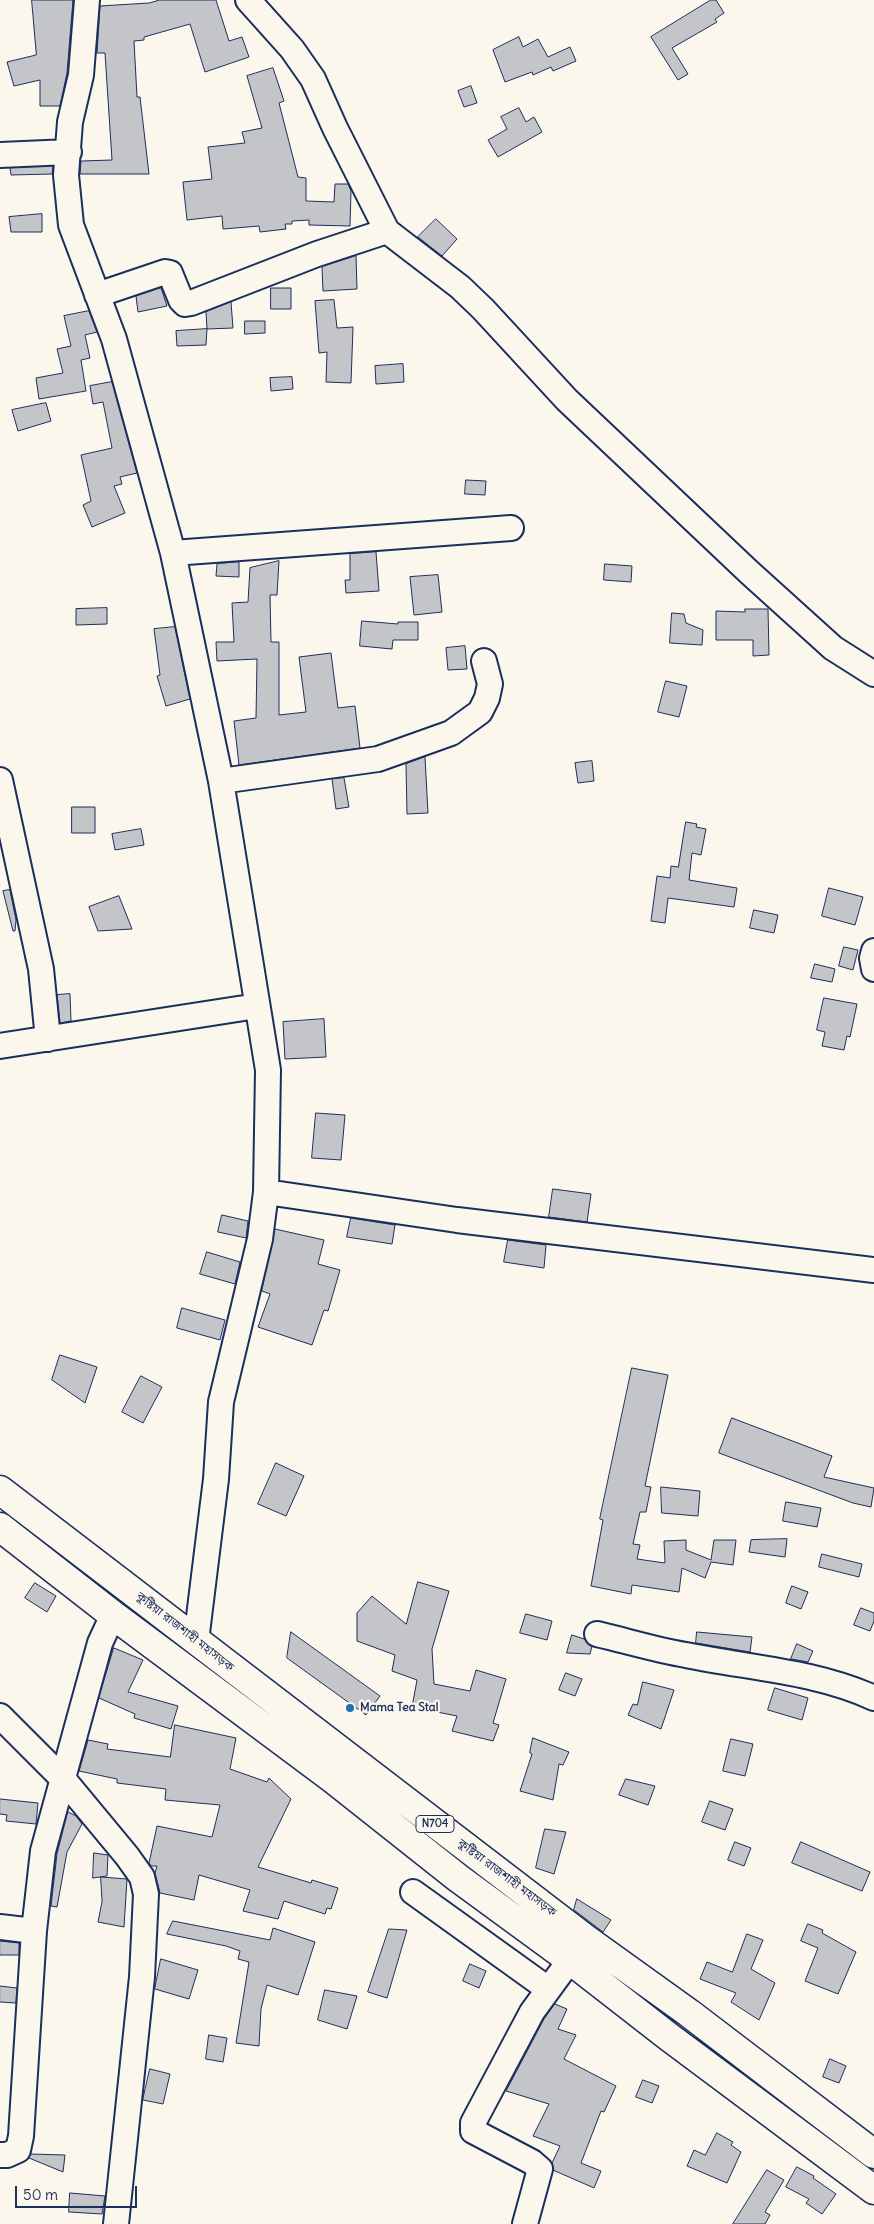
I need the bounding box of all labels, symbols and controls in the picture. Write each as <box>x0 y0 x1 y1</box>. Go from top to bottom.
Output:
street label: কুষ্টিয়া রাজশাহী মহাসড়ক <box>133 1589 237 1675</box>
place label: Mama Tea Stal <box>360 1701 438 1715</box>
marker: Mama Tea Stal <box>344 1702 356 1714</box>
road number: N704 <box>416 1816 454 1832</box>
street label: কুষ্টিয়া রাজশাহী মহাসড়ক <box>455 1836 559 1920</box>
scale bar <box>18 2176 140 2208</box>
text: 50 m <box>23 2185 58 2204</box>

